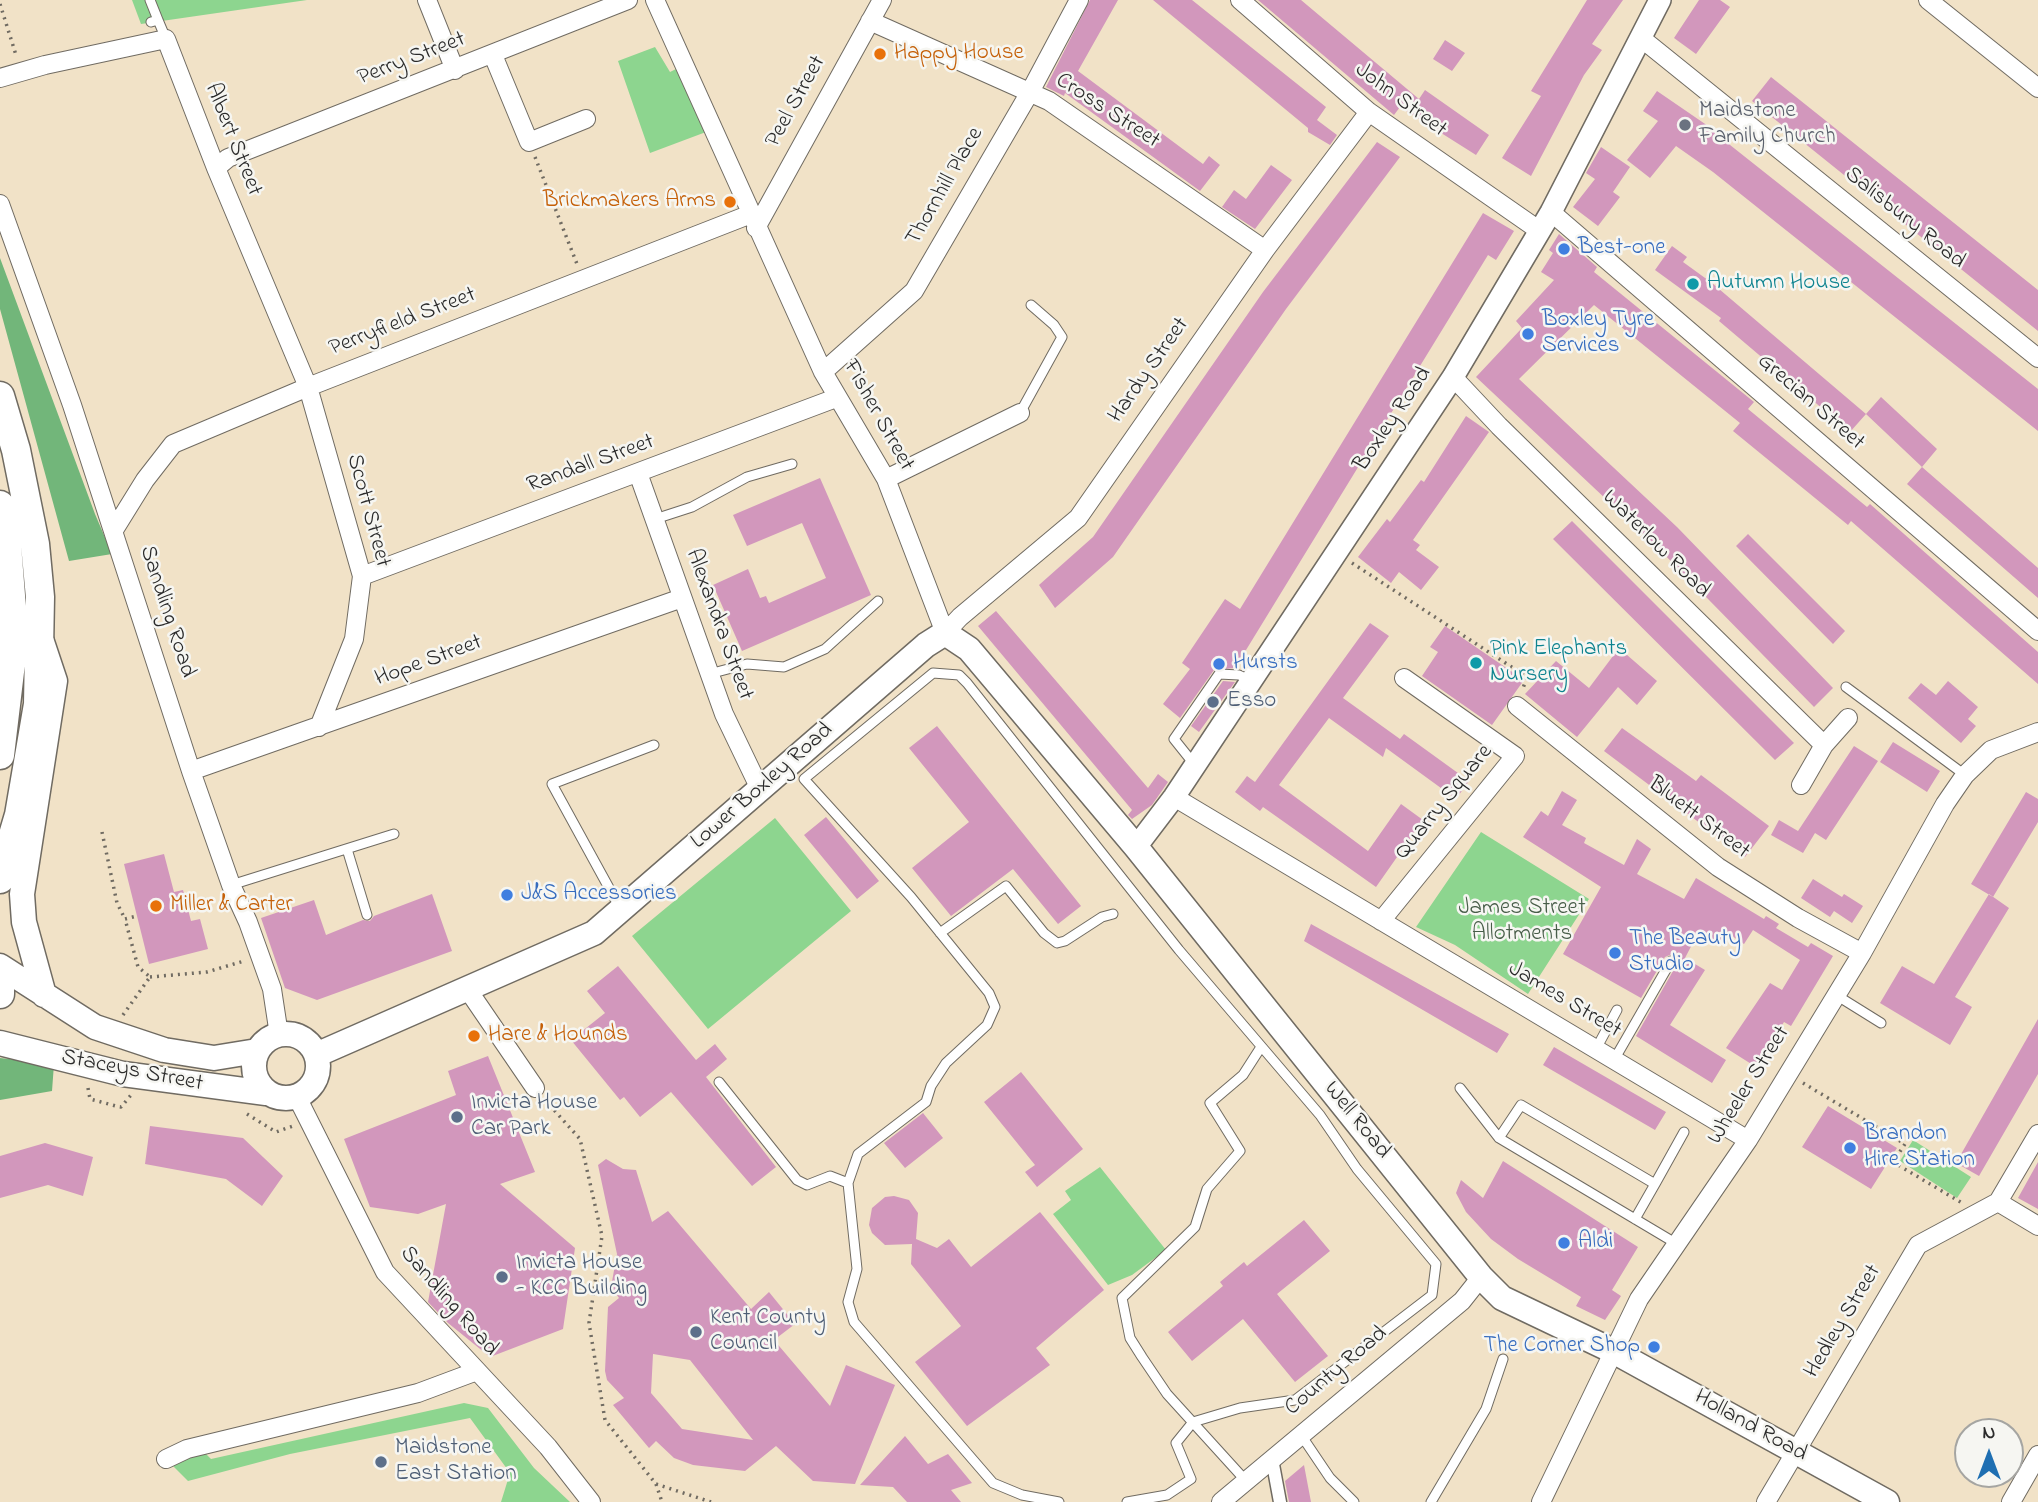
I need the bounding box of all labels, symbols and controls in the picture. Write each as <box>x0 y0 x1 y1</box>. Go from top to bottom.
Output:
street label: Perry Street <box>354 27 470 93</box>
place label: Happy House <box>894 40 1024 68</box>
marker: Happy House <box>872 46 888 62</box>
street label: Peel Street <box>761 52 833 152</box>
street label: John Street <box>1348 57 1452 145</box>
street label: Cross Street <box>1050 68 1164 156</box>
street label: Albert Street <box>197 80 267 200</box>
place label: Maidstone Family Church <box>1699 98 1836 152</box>
marker: Maidstone Family Church <box>1677 117 1693 133</box>
street label: Thornhill Place <box>901 123 991 251</box>
street label: Salisbury Road <box>1838 162 1970 276</box>
place label: Brickmakers Arms <box>543 188 716 216</box>
marker: Brickmakers Arms <box>722 194 738 210</box>
place label: Best-one <box>1578 235 1665 263</box>
marker: Best-one <box>1556 241 1572 257</box>
place label: Autumn House <box>1707 270 1850 298</box>
marker: Autumn House <box>1685 276 1701 292</box>
street label: Perryfield Street <box>326 282 480 364</box>
place label: Boxley Tyre Services <box>1542 307 1654 361</box>
street label: Hardy Street <box>1104 313 1196 429</box>
marker: Boxley Tyre Services <box>1520 326 1536 342</box>
street label: Grecian Street <box>1751 349 1869 457</box>
street label: Fisher Street <box>835 356 919 476</box>
street label: Boxley Road <box>1349 362 1439 478</box>
street label: Randall Street <box>524 429 658 501</box>
street label: Scott Street <box>339 451 395 571</box>
street label: Waterlow Road <box>1595 485 1715 605</box>
street label: Sandling Road <box>132 543 200 681</box>
street label: Alexandra Street <box>678 546 758 704</box>
street label: Hope Street <box>372 630 486 694</box>
place label: Pink Elephants Nursery <box>1490 636 1627 690</box>
place label: Hursts <box>1233 650 1298 678</box>
marker: Pink Elephants Nursery <box>1468 655 1484 671</box>
marker: Hursts <box>1211 656 1227 672</box>
place label: Esso <box>1227 688 1276 716</box>
marker: Esso <box>1205 694 1221 710</box>
street label: Lower Boxley Road <box>686 718 840 856</box>
street label: Quarry Square <box>1390 740 1500 866</box>
street label: Bluett Street <box>1642 772 1754 866</box>
place label: J&S Accessories <box>521 881 677 909</box>
marker: J&S Accessories <box>499 887 515 903</box>
place label: Miller & Carter <box>170 892 293 920</box>
park label: James Street Allotments <box>1458 895 1586 949</box>
marker: Miller & Carter <box>148 898 164 914</box>
place label: The Beauty Studio <box>1629 926 1741 980</box>
marker: The Beauty Studio <box>1607 945 1623 961</box>
street label: James Street <box>1502 956 1626 1046</box>
place label: Hare & Hounds <box>488 1022 628 1050</box>
street label: Wheeler Street <box>1703 1022 1797 1150</box>
marker: Hare & Hounds <box>466 1028 482 1044</box>
street label: Staceys Street <box>59 1045 205 1099</box>
street label: Well Road <box>1316 1077 1396 1165</box>
place label: Invicta House Car Park <box>471 1090 597 1144</box>
marker: Invicta House Car Park <box>449 1109 465 1125</box>
place label: Brandon Hire Station <box>1864 1121 1975 1175</box>
marker: Brandon Hire Station <box>1842 1140 1858 1156</box>
place label: Aldi <box>1578 1229 1613 1257</box>
marker: Aldi <box>1556 1235 1572 1251</box>
street label: Sandling Road <box>393 1241 503 1363</box>
place label: Invicta House - KCC Building <box>516 1250 647 1304</box>
street label: Hedley Street <box>1799 1260 1889 1384</box>
marker: Invicta House - KCC Building <box>494 1269 510 1285</box>
place label: Kent County Council <box>710 1305 826 1359</box>
street label: County Road <box>1280 1321 1394 1423</box>
marker: Kent County Council <box>688 1324 704 1340</box>
place label: The Corner Shop <box>1483 1333 1640 1361</box>
marker: The Corner Shop <box>1646 1339 1662 1355</box>
street label: Holland Road <box>1689 1385 1811 1469</box>
north arrow <box>1954 1418 2024 1488</box>
text: N <box>1983 1420 1995 1447</box>
place label: Maidstone East Station <box>395 1435 517 1489</box>
marker: Maidstone East Station <box>373 1454 389 1470</box>

